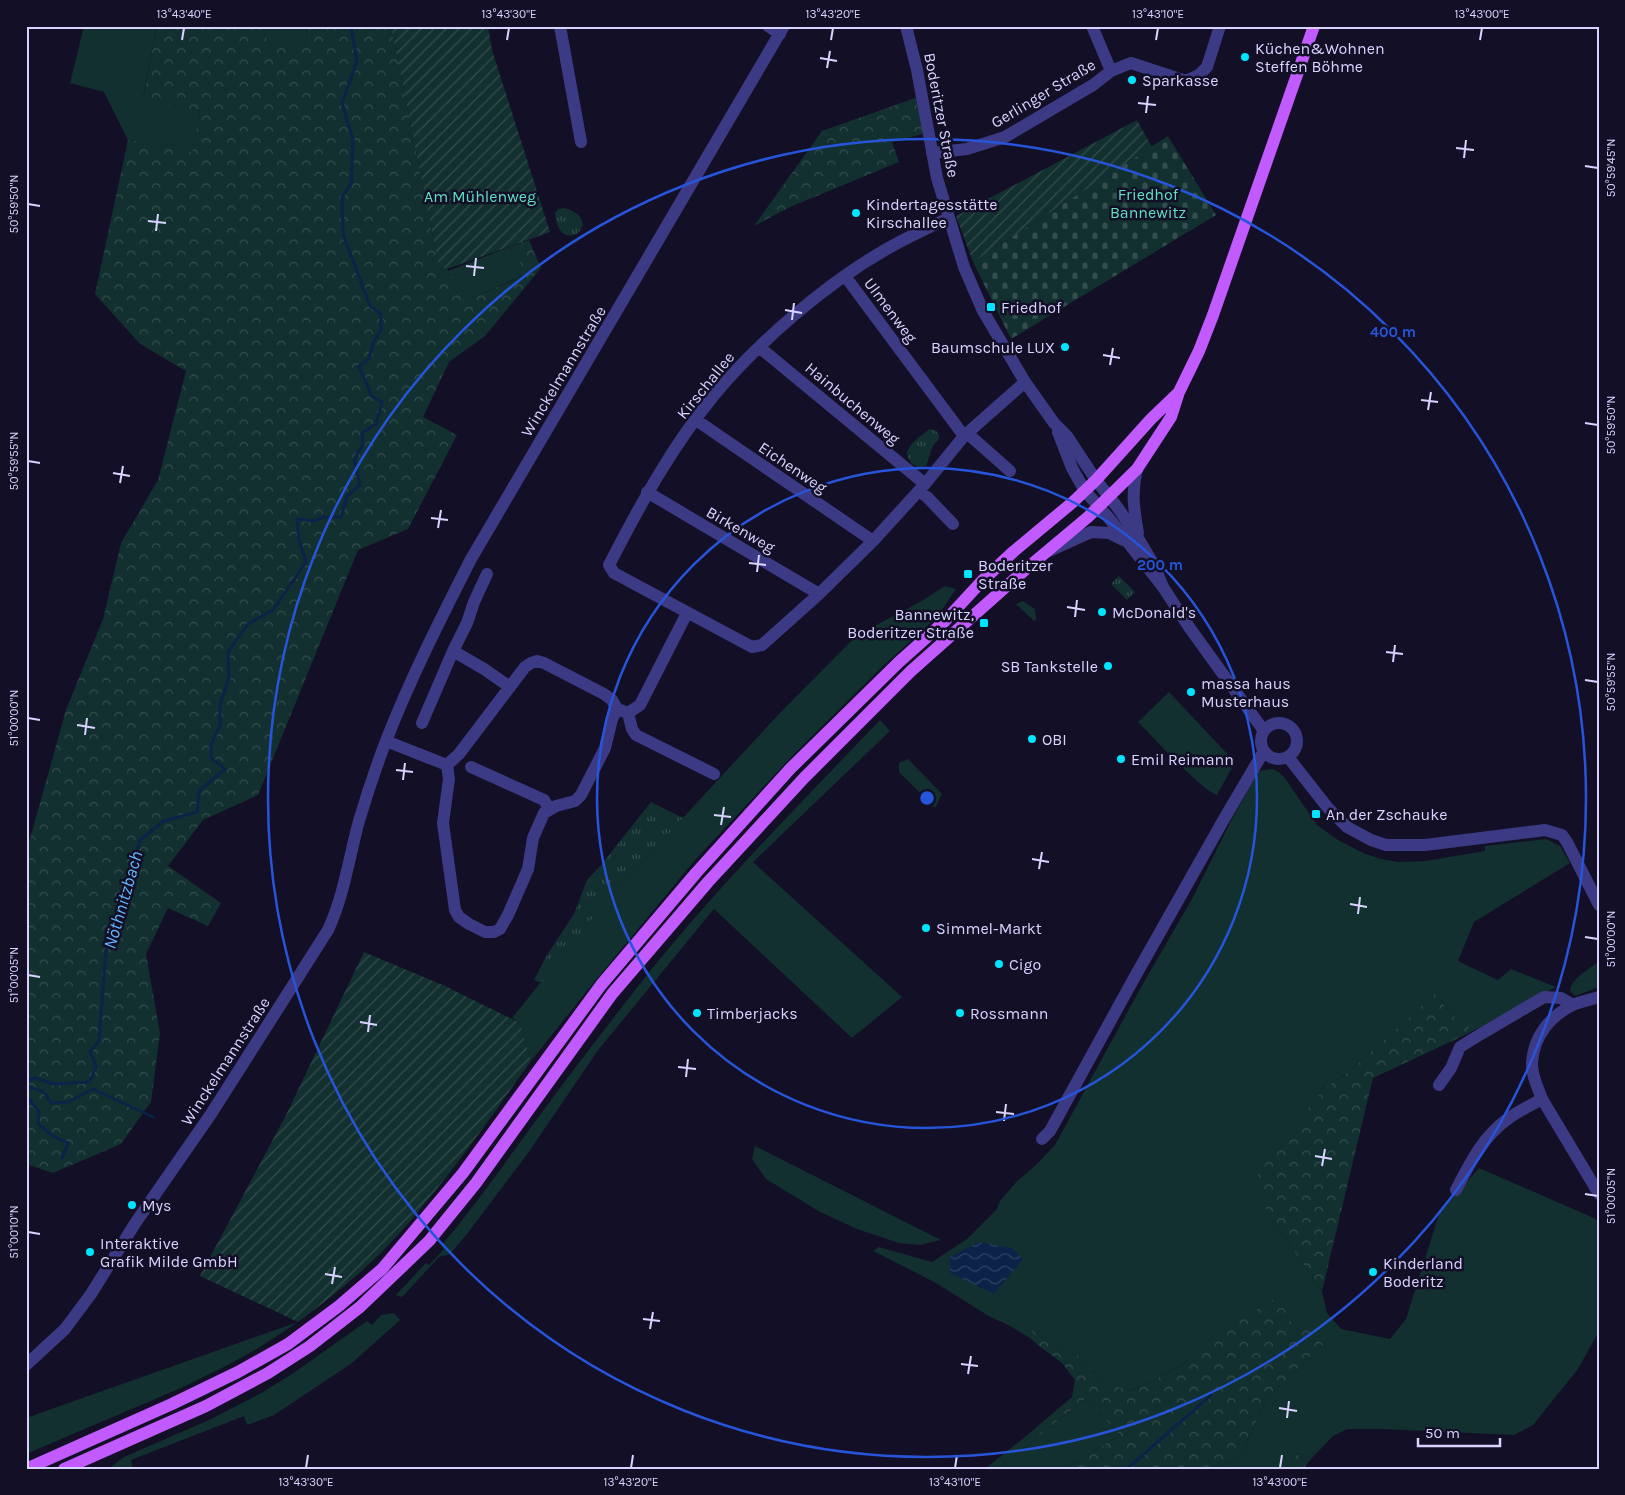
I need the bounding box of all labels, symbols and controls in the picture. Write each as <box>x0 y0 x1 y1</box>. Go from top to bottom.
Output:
text: 13°43'40"E <box>157 7 211 21</box>
text: 13°43'30"E <box>481 7 537 21</box>
text: 13°43'20"E <box>805 7 861 21</box>
text: 13°43'10"E <box>1132 7 1184 21</box>
text: 13°43'00"E <box>1454 7 1510 21</box>
place label: Küchen&Wohnen Steffen Böhme <box>1255 39 1385 76</box>
street label: Boderitzer Straße <box>920 51 963 179</box>
marker: Küchen&Wohnen Steffen Böhme <box>1239 51 1251 63</box>
street label: Gerlinger Straße <box>988 55 1099 132</box>
place label: Sparkasse <box>1142 71 1218 90</box>
marker: Sparkasse <box>1126 74 1138 86</box>
text: 50°59'45"N <box>1604 139 1618 197</box>
text: 50°59'50"N <box>7 174 21 234</box>
park label: Friedhof Bannewitz <box>1110 185 1186 222</box>
park label: Am Mühlenweg <box>424 187 536 206</box>
place label: Kindertagesstätte Kirschallee <box>866 195 998 232</box>
marker: Kindertagesstätte Kirschallee <box>850 207 862 219</box>
street label: Ulmenweg <box>860 274 921 347</box>
place label: Friedhof <box>1001 298 1062 317</box>
marker: Friedhof <box>985 301 997 313</box>
street label: Winckelmannstraße <box>517 303 610 440</box>
text: 400 m <box>1370 323 1416 341</box>
place label: Baumschule LUX <box>931 338 1055 357</box>
marker: Baumschule LUX <box>1059 341 1071 353</box>
street label: Kirschallee <box>673 348 738 423</box>
street label: Hainbuchenweg <box>801 358 904 448</box>
text: 50°59'50"N <box>1604 395 1618 455</box>
text: 50°59'55"N <box>7 432 21 490</box>
street label: Eichenweg <box>755 438 831 497</box>
street label: Birkenweg <box>703 502 779 557</box>
place label: Boderitzer Straße <box>978 556 1053 593</box>
text: 200 m <box>1137 556 1183 574</box>
marker: Boderitzer Straße <box>962 568 974 580</box>
place label: McDonald's <box>1112 603 1196 622</box>
place label: Bannewitz, Boderitzer Straße <box>847 605 974 642</box>
marker: McDonald's <box>1096 606 1108 618</box>
marker: Bannewitz, Boderitzer Straße <box>978 617 990 629</box>
text: 50°59'55"N <box>1604 653 1618 711</box>
place label: SB Tankstelle <box>1001 657 1098 676</box>
marker: SB Tankstelle <box>1102 660 1114 672</box>
place label: massa haus Musterhaus <box>1201 674 1291 711</box>
marker: massa haus Musterhaus <box>1185 686 1197 698</box>
text: 51°00'00"N <box>7 690 21 746</box>
place label: OBI <box>1042 730 1067 749</box>
marker: OBI <box>1026 733 1038 745</box>
place label: Emil Reimann <box>1131 750 1234 769</box>
marker: Emil Reimann <box>1115 753 1127 765</box>
centre of rings <box>918 789 936 807</box>
place label: An der Zschauke <box>1326 805 1447 824</box>
marker: An der Zschauke <box>1310 808 1322 820</box>
water label: Nöthnitzbach <box>99 848 147 952</box>
text: 51°00'00"N <box>1604 911 1618 967</box>
place label: Simmel-Markt <box>936 919 1042 938</box>
marker: Simmel-Markt <box>920 922 932 934</box>
text: 51°00'05"N <box>7 947 21 1003</box>
place label: Cigo <box>1009 955 1041 974</box>
marker: Cigo <box>993 958 1005 970</box>
street label: Winckelmannstraße <box>177 994 274 1129</box>
place label: Timberjacks <box>707 1004 798 1023</box>
place label: Rossmann <box>970 1004 1048 1023</box>
marker: Timberjacks <box>691 1007 703 1019</box>
marker: Rossmann <box>954 1007 966 1019</box>
text: 51°00'05"N <box>1604 1168 1618 1224</box>
place label: Mys <box>142 1196 171 1215</box>
marker: Mys <box>126 1199 138 1211</box>
text: 51°00'10"N <box>7 1205 21 1259</box>
place label: Interaktive Grafik Milde GmbH <box>100 1234 238 1271</box>
marker: Interaktive Grafik Milde GmbH <box>84 1246 96 1258</box>
place label: Kinderland Boderitz <box>1383 1254 1463 1291</box>
marker: Kinderland Boderitz <box>1367 1266 1379 1278</box>
scale bar <box>1418 1415 1500 1447</box>
text: 50 m <box>1425 1424 1460 1442</box>
text: 13°43'30"E <box>278 1475 334 1489</box>
text: 13°43'20"E <box>603 1475 659 1489</box>
text: 13°43'10"E <box>929 1475 981 1489</box>
text: 13°43'00"E <box>1252 1475 1308 1489</box>

